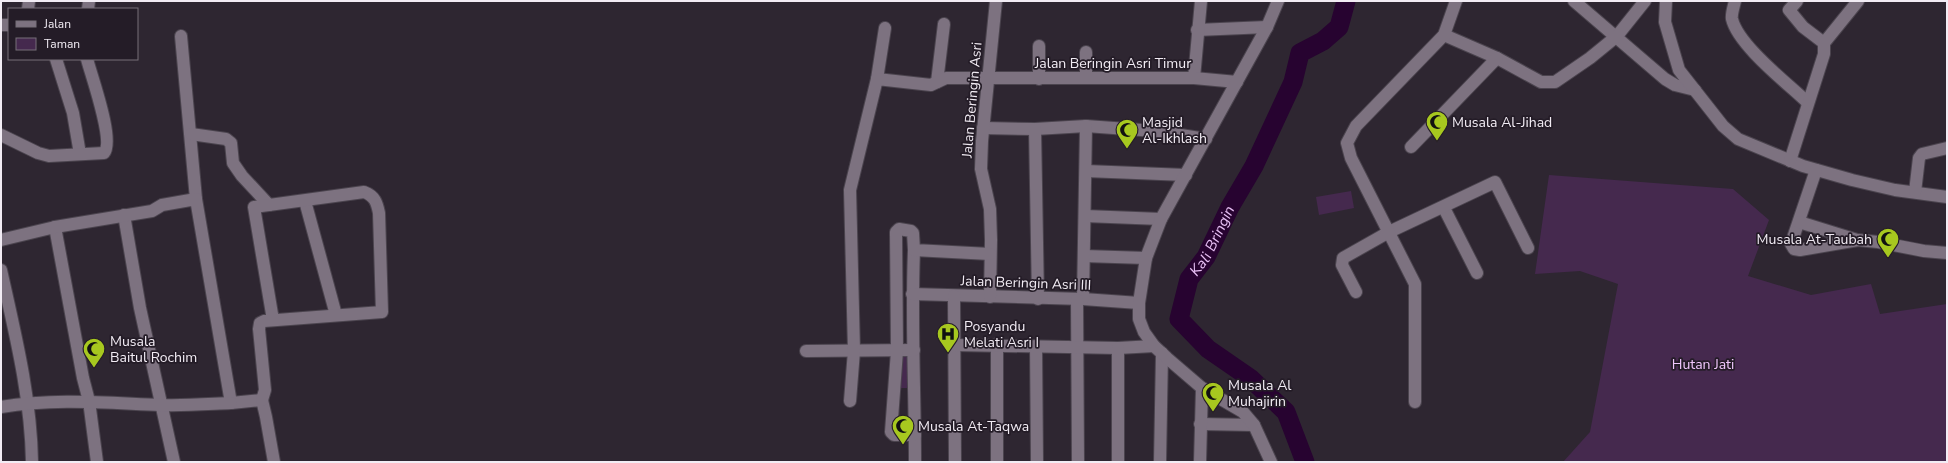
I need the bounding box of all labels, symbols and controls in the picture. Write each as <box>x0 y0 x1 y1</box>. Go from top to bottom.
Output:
legend <box>8 8 138 60</box>
text: Jalan <box>43 16 71 32</box>
text: Taman <box>44 36 80 52</box>
street label: Jalan Beringin Asri <box>957 41 987 160</box>
street label: Jalan Beringin Asri Timur <box>1034 54 1191 73</box>
mosque icon: Musala Al-Jihad <box>1424 109 1450 142</box>
place label: Masjid Al-Ikhlash <box>1142 113 1207 148</box>
place label: Musala Al-Jihad <box>1452 113 1552 132</box>
mosque icon: Masjid Al-Ikhlash <box>1114 117 1140 150</box>
water label: Kali Bringin <box>1185 202 1239 280</box>
mosque icon: Musala At-Taubah <box>1875 226 1901 259</box>
place label: Musala At-Taubah <box>1757 230 1872 249</box>
street label: Jalan Beringin Asri III <box>959 271 1092 295</box>
place label: Posyandu Melati Asri I <box>964 317 1039 352</box>
hospital icon: Posyandu Melati Asri I <box>935 321 961 354</box>
place label: Musala Baitul Rochim <box>110 332 197 367</box>
mosque icon: Musala Baitul Rochim <box>81 336 107 369</box>
park label: Hutan Jati <box>1672 355 1734 374</box>
place label: Musala Al Muhajirin <box>1228 376 1292 411</box>
mosque icon: Musala Al Muhajirin <box>1200 380 1226 413</box>
mosque icon: Musala At-Taqwa <box>890 413 916 446</box>
place label: Musala At-Taqwa <box>918 417 1029 436</box>

